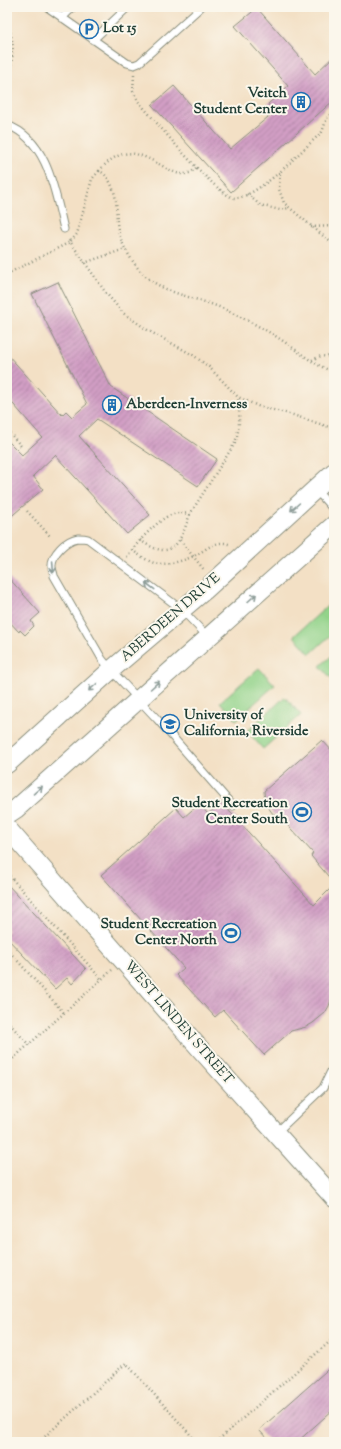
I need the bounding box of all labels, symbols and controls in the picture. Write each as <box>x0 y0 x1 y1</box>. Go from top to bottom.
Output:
parking icon: Lot 15 <box>78 18 100 40</box>
place label: Lot 15 <box>103 19 137 39</box>
place label: Veitch Student Center <box>193 84 288 120</box>
building icon: Veitch Student Center <box>290 91 312 113</box>
building icon: Aberdeen-Inverness <box>101 394 123 416</box>
place label: Aberdeen-Inverness <box>126 395 248 415</box>
one-way arrow <box>289 503 300 512</box>
one-way arrow <box>50 560 57 573</box>
street label: ABERDEEN DRIVE <box>117 569 226 667</box>
one-way arrow <box>145 582 156 590</box>
one-way arrow <box>247 593 257 603</box>
one-way arrow <box>150 680 161 689</box>
one-way arrow <box>88 682 98 691</box>
place label: University of California, Riverside <box>184 706 309 742</box>
school or university icon: University of California, Riverside <box>159 713 181 735</box>
one-way arrow <box>32 786 42 795</box>
place label: Student Recreation Center South <box>171 794 289 830</box>
sports icon: Student Recreation Center South <box>291 801 313 823</box>
place label: Student Recreation Center North <box>100 915 218 951</box>
sports icon: Student Recreation Center North <box>220 922 242 944</box>
street label: WEST LINDEN STREET <box>119 957 237 1089</box>

